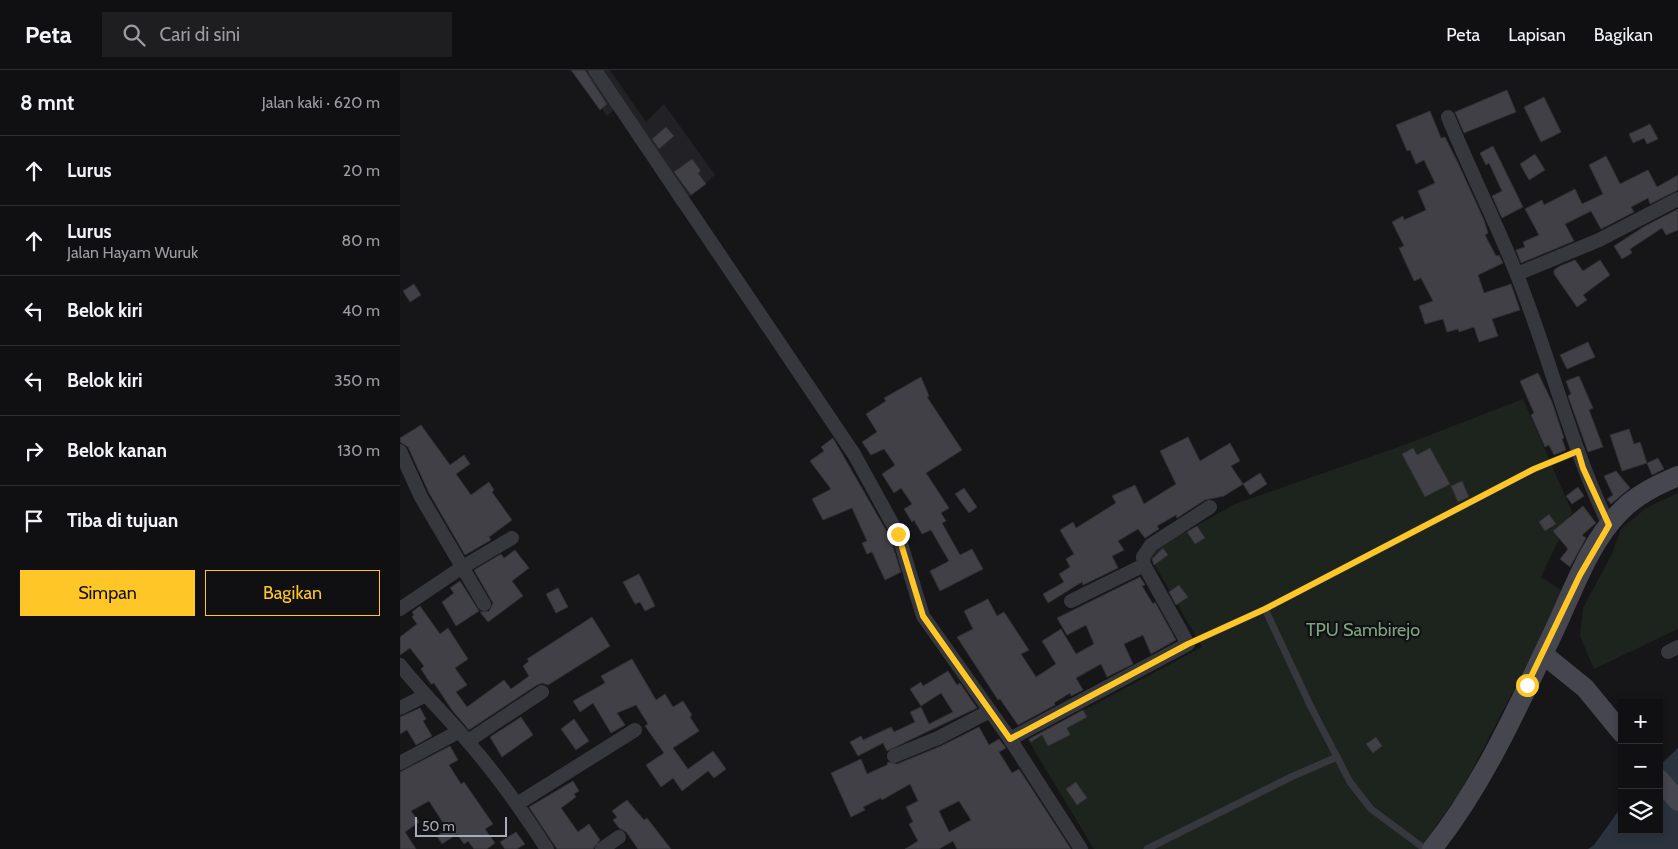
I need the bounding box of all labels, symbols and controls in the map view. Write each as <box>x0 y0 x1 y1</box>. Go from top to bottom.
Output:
search box <box>102 12 452 57</box>
text: Peta <box>25 20 72 49</box>
icon: search <box>120 21 148 49</box>
text: Cari di sini <box>160 23 240 46</box>
text: Peta <box>1446 24 1480 46</box>
text: Lapisan <box>1508 24 1566 46</box>
text: Bagikan <box>1594 24 1653 46</box>
text: 8 mnt <box>20 90 74 115</box>
text: Jalan kaki · 620 m <box>262 93 380 112</box>
icon: ahead <box>20 157 48 185</box>
text: Lurus <box>67 159 112 182</box>
text: 20 m <box>343 161 380 180</box>
text: Lurus <box>67 220 112 243</box>
icon: ahead <box>20 227 48 255</box>
text: 80 m <box>342 231 380 250</box>
text: Jalan Hayam Wuruk <box>67 243 198 262</box>
icon: left <box>20 297 48 325</box>
text: Belok kiri <box>67 299 143 322</box>
text: 40 m <box>342 301 380 320</box>
icon: left <box>20 367 48 395</box>
text: Belok kiri <box>67 369 143 392</box>
text: 350 m <box>334 371 380 390</box>
icon: right <box>20 437 48 465</box>
text: Belok kanan <box>67 439 167 462</box>
text: 130 m <box>337 441 380 460</box>
icon: arrive <box>20 507 48 535</box>
text: Tiba di tujuan <box>67 509 178 532</box>
route end <box>887 523 910 546</box>
button: Simpan <box>20 570 195 616</box>
button: Bagikan <box>205 570 380 616</box>
park label: TPU Sambirejo <box>1306 619 1420 641</box>
route start <box>1516 674 1539 697</box>
map controls <box>1618 699 1663 834</box>
button: + <box>1618 699 1663 744</box>
button: − <box>1618 744 1663 789</box>
button: layers <box>1618 789 1663 834</box>
scale bar <box>415 814 508 837</box>
text: 50 m <box>422 817 455 835</box>

